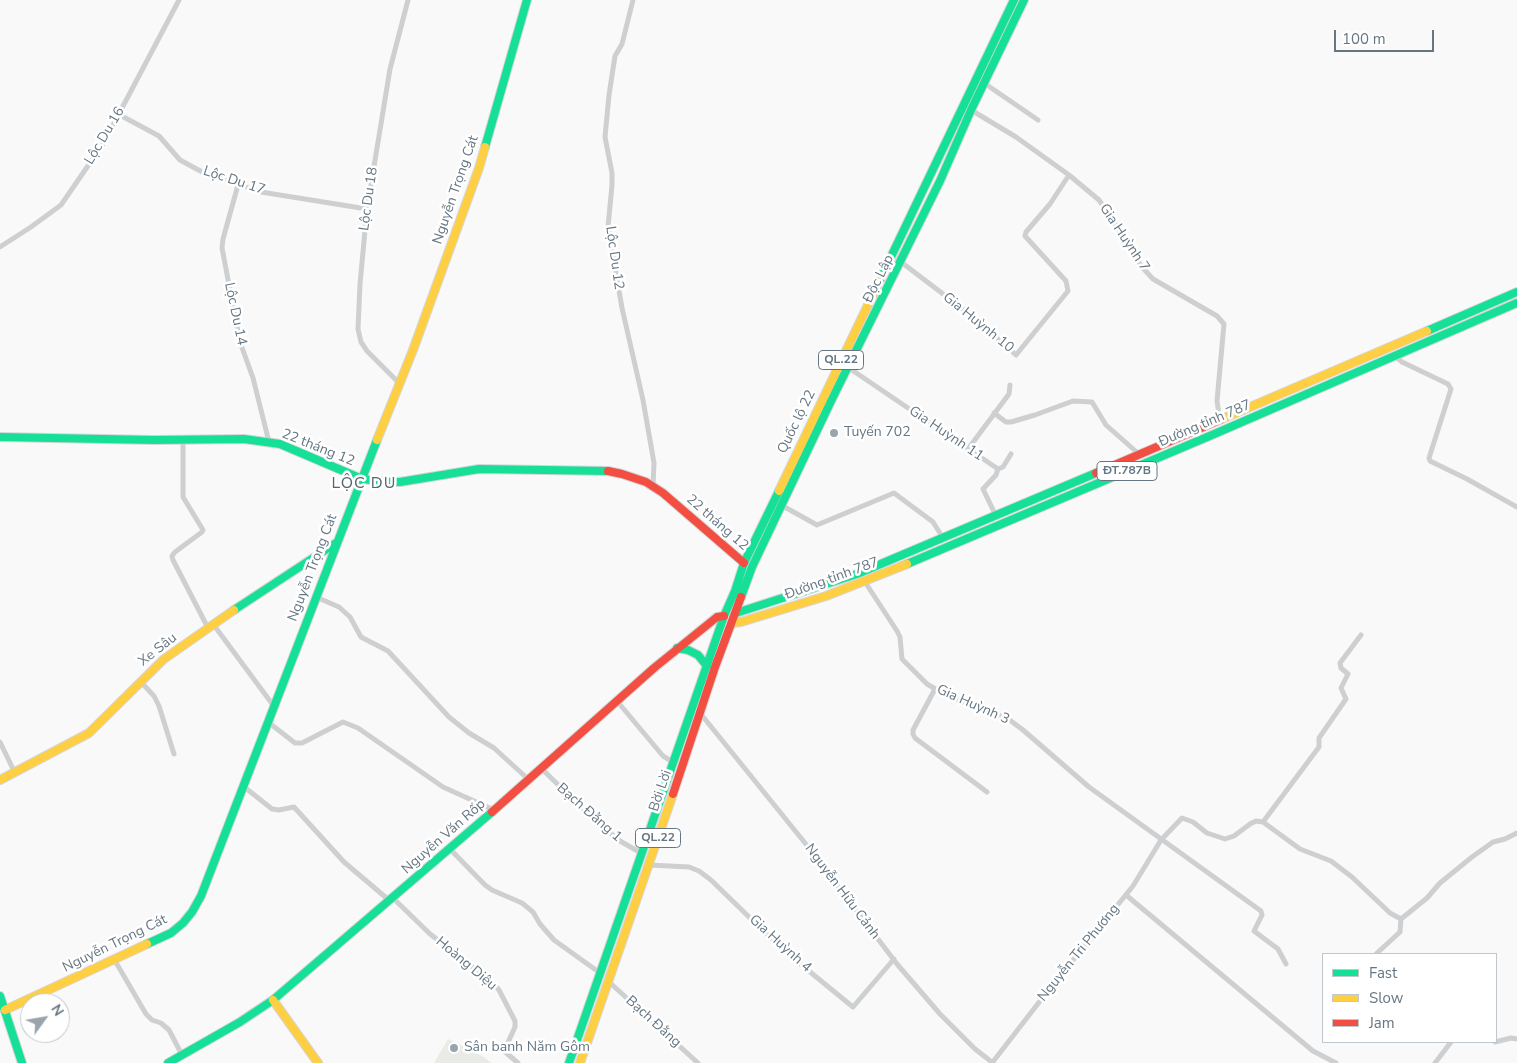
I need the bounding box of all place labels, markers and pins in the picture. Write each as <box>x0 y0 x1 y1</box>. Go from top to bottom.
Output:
place label: Tuyến 702 <box>844 425 911 441</box>
marker: Tuyến 702 <box>828 427 840 439</box>
place label: Sân banh Năm Gôm <box>464 1040 590 1056</box>
marker: Sân banh Năm Gôm <box>448 1042 460 1054</box>

